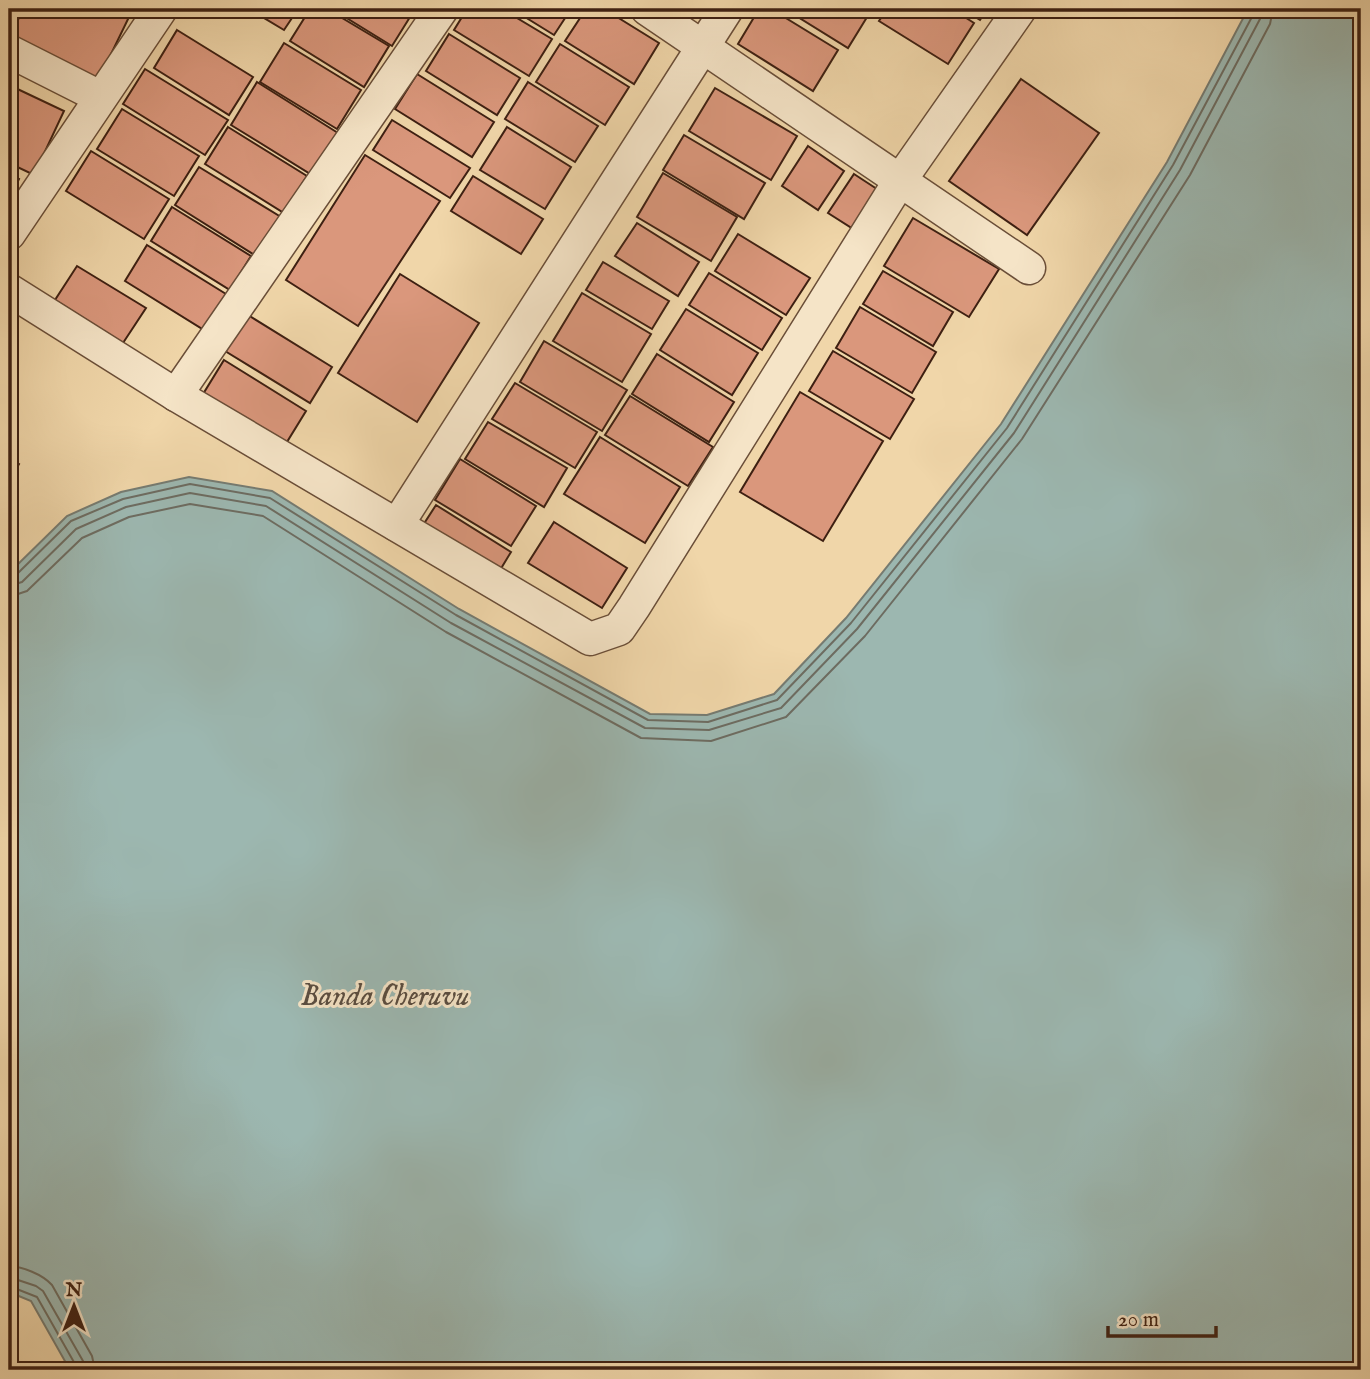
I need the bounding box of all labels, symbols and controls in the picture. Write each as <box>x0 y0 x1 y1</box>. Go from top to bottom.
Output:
water label: Banda Cheruvu <box>300 978 470 1016</box>
north arrow <box>38 1270 108 1340</box>
text: N <box>65 1279 83 1303</box>
scale bar <box>1108 1295 1216 1339</box>
text: 20 m <box>1118 1307 1159 1334</box>

